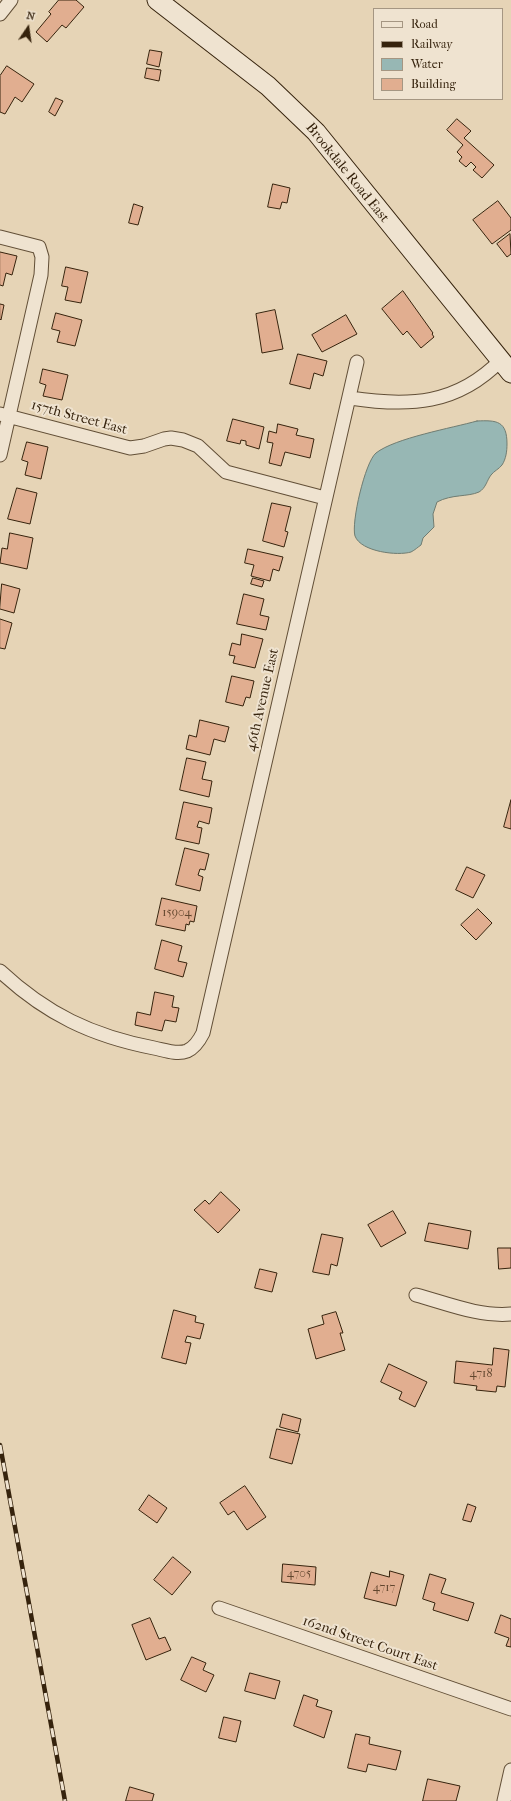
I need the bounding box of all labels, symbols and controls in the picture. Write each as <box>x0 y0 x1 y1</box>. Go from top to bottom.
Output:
north arrow <box>8 8 48 48</box>
legend <box>373 8 503 100</box>
text: N <box>25 9 36 23</box>
text: Road <box>411 17 438 31</box>
text: Railway <box>411 37 453 51</box>
text: Water <box>411 57 443 71</box>
text: Building <box>411 77 456 91</box>
street label: Brookdale Road East <box>302 120 392 226</box>
street label: 157th Street East <box>29 397 129 439</box>
street label: 46th Avenue East <box>243 647 283 753</box>
house number: 15904 <box>162 906 192 920</box>
house number: 4718 <box>470 1367 492 1381</box>
house number: 4705 <box>287 1567 311 1581</box>
house number: 4717 <box>373 1581 395 1595</box>
street label: 162nd Street Court East <box>300 1613 440 1675</box>

